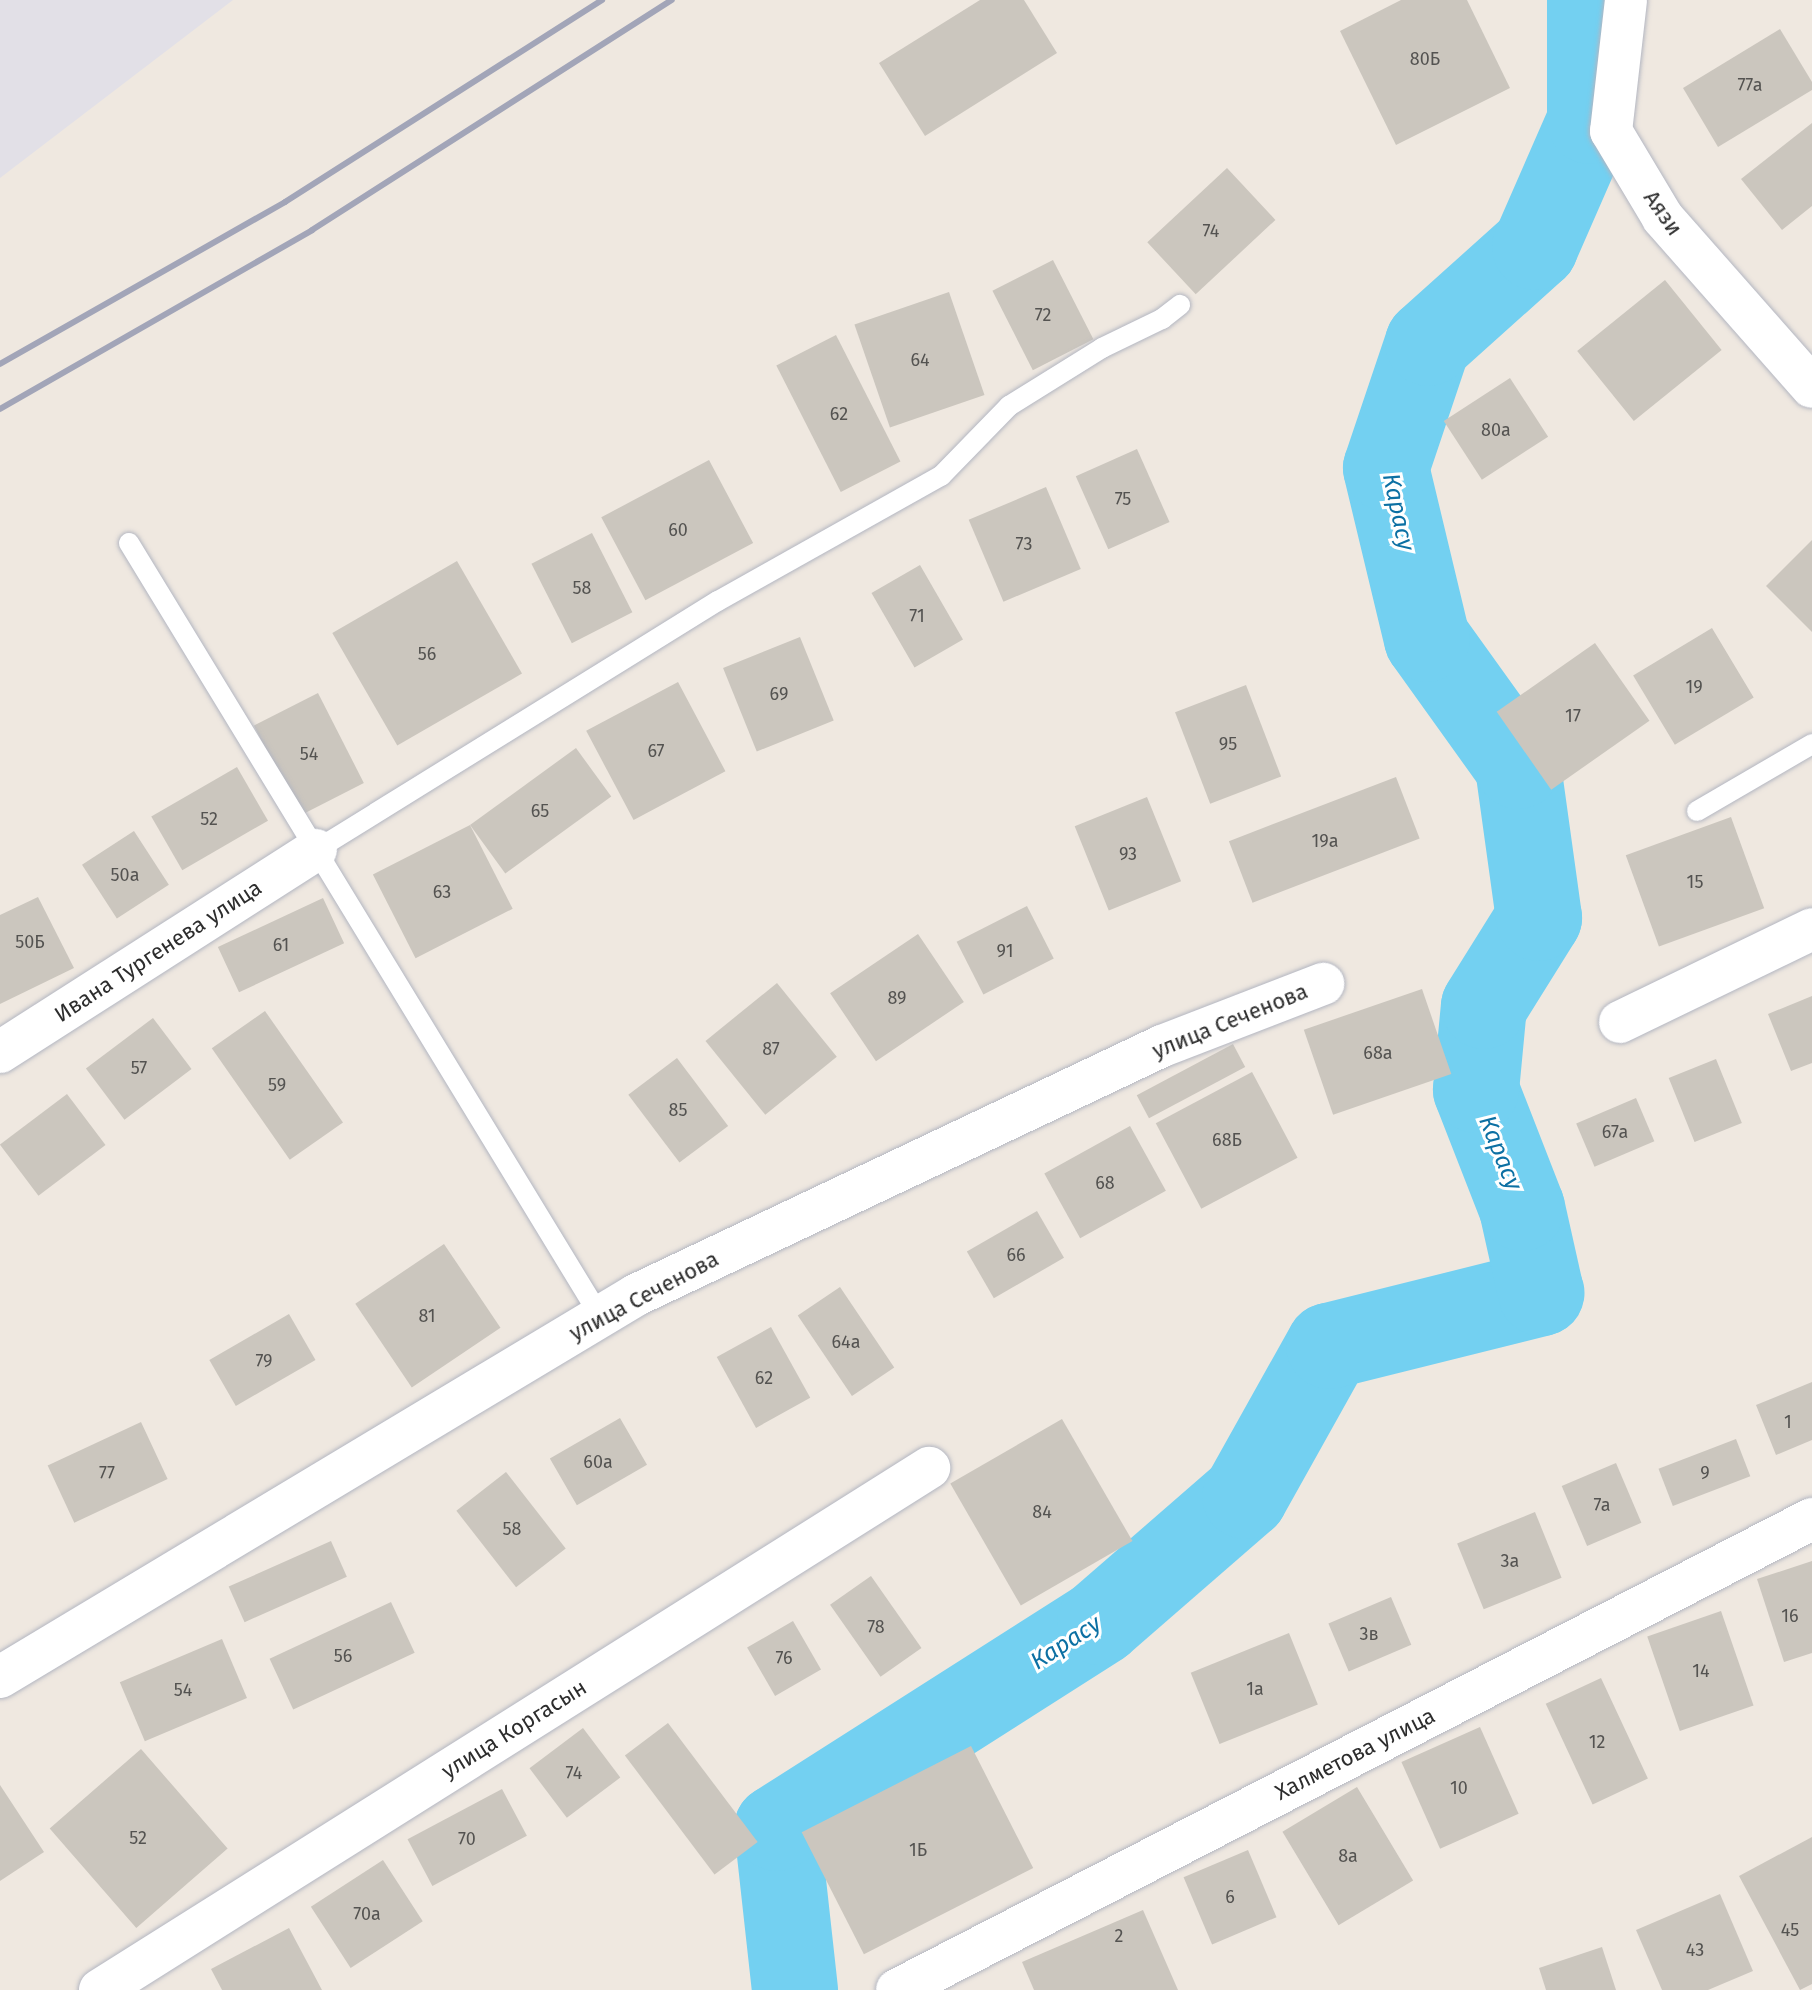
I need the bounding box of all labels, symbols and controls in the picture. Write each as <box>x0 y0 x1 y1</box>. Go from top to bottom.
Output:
house number: 80Б <box>1410 48 1440 70</box>
house number: 77а <box>1737 74 1763 96</box>
street label: Аязи <box>1638 185 1688 241</box>
house number: 74 <box>1203 220 1219 242</box>
house number: 72 <box>1035 304 1051 326</box>
house number: 64 <box>910 349 930 371</box>
house number: 62 <box>830 403 848 425</box>
house number: 80а <box>1481 419 1511 441</box>
water label: Карасу <box>1376 471 1420 553</box>
house number: 75 <box>1115 488 1131 510</box>
house number: 60 <box>668 519 688 541</box>
house number: 73 <box>1016 533 1032 555</box>
house number: 58 <box>573 577 591 599</box>
house number: 71 <box>909 605 925 627</box>
house number: 56 <box>418 643 436 665</box>
house number: 19 <box>1685 676 1703 698</box>
house number: 69 <box>770 683 788 705</box>
house number: 17 <box>1565 705 1581 727</box>
house number: 95 <box>1219 733 1237 755</box>
house number: 67 <box>647 740 665 762</box>
house number: 54 <box>300 743 318 765</box>
house number: 65 <box>531 800 549 822</box>
house number: 52 <box>200 808 218 830</box>
house number: 19а <box>1312 830 1338 852</box>
house number: 93 <box>1119 843 1137 865</box>
house number: 50а <box>111 864 139 886</box>
house number: 15 <box>1687 871 1703 893</box>
street label: Ивана Тургенева улица <box>49 874 267 1028</box>
house number: 63 <box>433 881 451 903</box>
house number: 50Б <box>15 931 45 953</box>
house number: 61 <box>273 934 289 956</box>
house number: 91 <box>997 940 1013 962</box>
street label: улица Сеченова <box>1148 978 1312 1064</box>
house number: 89 <box>887 987 907 1009</box>
house number: 87 <box>762 1038 780 1060</box>
house number: 68а <box>1363 1042 1393 1064</box>
house number: 57 <box>131 1057 147 1079</box>
house number: 59 <box>268 1074 286 1096</box>
house number: 85 <box>669 1099 687 1121</box>
water label: Карасу <box>1472 1111 1528 1195</box>
house number: 67а <box>1602 1121 1628 1143</box>
house number: 68Б <box>1212 1129 1242 1151</box>
house number: 68 <box>1095 1172 1115 1194</box>
house number: 66 <box>1006 1244 1026 1266</box>
street label: улица Сеченова <box>565 1246 723 1346</box>
house number: 81 <box>418 1305 436 1327</box>
house number: 64а <box>832 1331 860 1353</box>
house number: 79 <box>255 1350 273 1372</box>
house number: 62 <box>755 1367 773 1389</box>
house number: 1 <box>1784 1411 1792 1433</box>
house number: 60а <box>583 1451 613 1473</box>
house number: 77 <box>99 1462 115 1484</box>
house number: 9 <box>1700 1462 1710 1484</box>
house number: 7а <box>1593 1494 1611 1516</box>
house number: 84 <box>1032 1501 1052 1523</box>
house number: 58 <box>503 1518 521 1540</box>
house number: 3а <box>1501 1550 1519 1572</box>
house number: 16 <box>1781 1605 1799 1627</box>
water label: Карасу <box>1025 1610 1107 1676</box>
house number: 78 <box>867 1616 885 1638</box>
house number: 3в <box>1359 1623 1379 1645</box>
house number: 56 <box>334 1645 352 1667</box>
house number: 76 <box>775 1647 793 1669</box>
house number: 14 <box>1692 1660 1710 1682</box>
street label: улица Коргасын <box>437 1674 591 1784</box>
house number: 1а <box>1246 1678 1264 1700</box>
house number: 54 <box>174 1679 192 1701</box>
street label: Халметова улица <box>1271 1702 1439 1806</box>
house number: 12 <box>1589 1731 1605 1753</box>
house number: 74 <box>566 1762 582 1784</box>
house number: 10 <box>1450 1777 1468 1799</box>
house number: 52 <box>129 1827 147 1849</box>
house number: 70 <box>458 1828 476 1850</box>
house number: 1Б <box>909 1839 927 1861</box>
house number: 8а <box>1338 1845 1358 1867</box>
house number: 6 <box>1225 1886 1235 1908</box>
house number: 70а <box>353 1903 381 1925</box>
house number: 45 <box>1781 1919 1799 1941</box>
house number: 2 <box>1115 1925 1123 1947</box>
house number: 43 <box>1686 1939 1704 1961</box>

